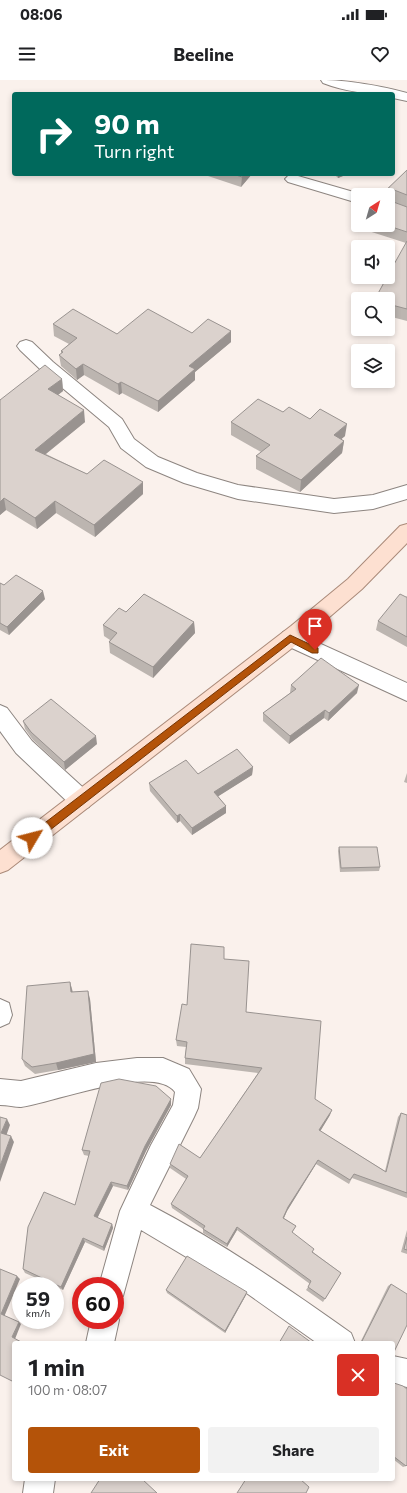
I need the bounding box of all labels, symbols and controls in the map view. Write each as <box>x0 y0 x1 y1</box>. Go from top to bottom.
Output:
text: 08:06 <box>20 5 62 23</box>
icon: menu <box>16 43 38 65</box>
text: Beeline <box>173 43 234 65</box>
icon: heart <box>369 43 391 65</box>
text: 90 m <box>94 106 160 140</box>
icon: right <box>28 108 80 160</box>
text: Turn right <box>94 140 174 162</box>
north arrow <box>351 188 395 232</box>
map controls <box>351 188 395 388</box>
button: sound <box>351 240 395 284</box>
button: search <box>351 292 395 336</box>
button: layers <box>351 344 395 388</box>
pin <box>298 609 332 650</box>
icon: arrive <box>304 615 326 637</box>
position arrow <box>11 817 53 859</box>
speed limit sign: 60 <box>72 1277 124 1329</box>
text: 59 <box>26 1286 50 1310</box>
text: km/h <box>26 1307 50 1319</box>
text: 1 min <box>28 1352 85 1381</box>
button: close <box>337 1354 379 1396</box>
text: 100 m · 08:07 <box>28 1382 107 1398</box>
button: Exit <box>28 1427 200 1473</box>
button: Share <box>208 1427 379 1473</box>

